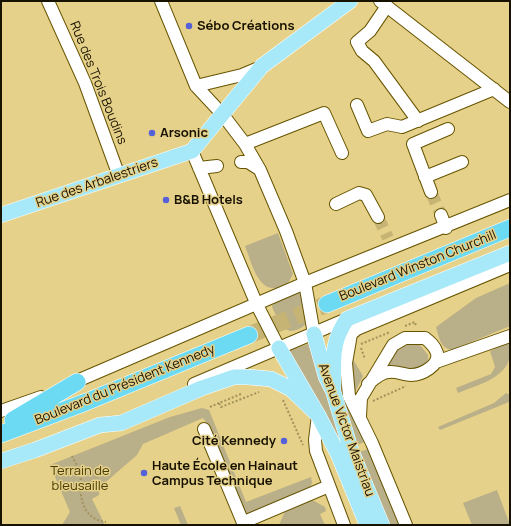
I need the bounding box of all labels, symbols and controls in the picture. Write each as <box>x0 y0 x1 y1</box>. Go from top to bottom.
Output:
place label: Sébo Créations <box>197 18 294 34</box>
street label: Rue des Trois Boudins <box>66 19 130 147</box>
marker: Sébo Créations <box>184 21 194 31</box>
place label: Arsonic <box>160 125 208 141</box>
marker: Arsonic <box>147 128 157 138</box>
street label: Rue des Arbalestriers <box>34 155 160 211</box>
place label: B&B Hotels <box>174 192 243 208</box>
marker: B&B Hotels <box>161 195 171 205</box>
street label: Boulevard Winston Churchill <box>337 227 499 305</box>
street label: Boulevard du Président Kennedy <box>33 342 217 428</box>
street label: Avenue Victor Maistriau <box>315 361 377 499</box>
place label: Cité Kennedy <box>192 433 276 449</box>
marker: Cité Kennedy <box>279 436 289 446</box>
place label: Haute École en Hainaut Campus Technique <box>152 458 298 489</box>
park label: Terrain de bleusaille <box>50 463 110 494</box>
marker: Haute École en Hainaut Campus Technique <box>139 468 149 478</box>

